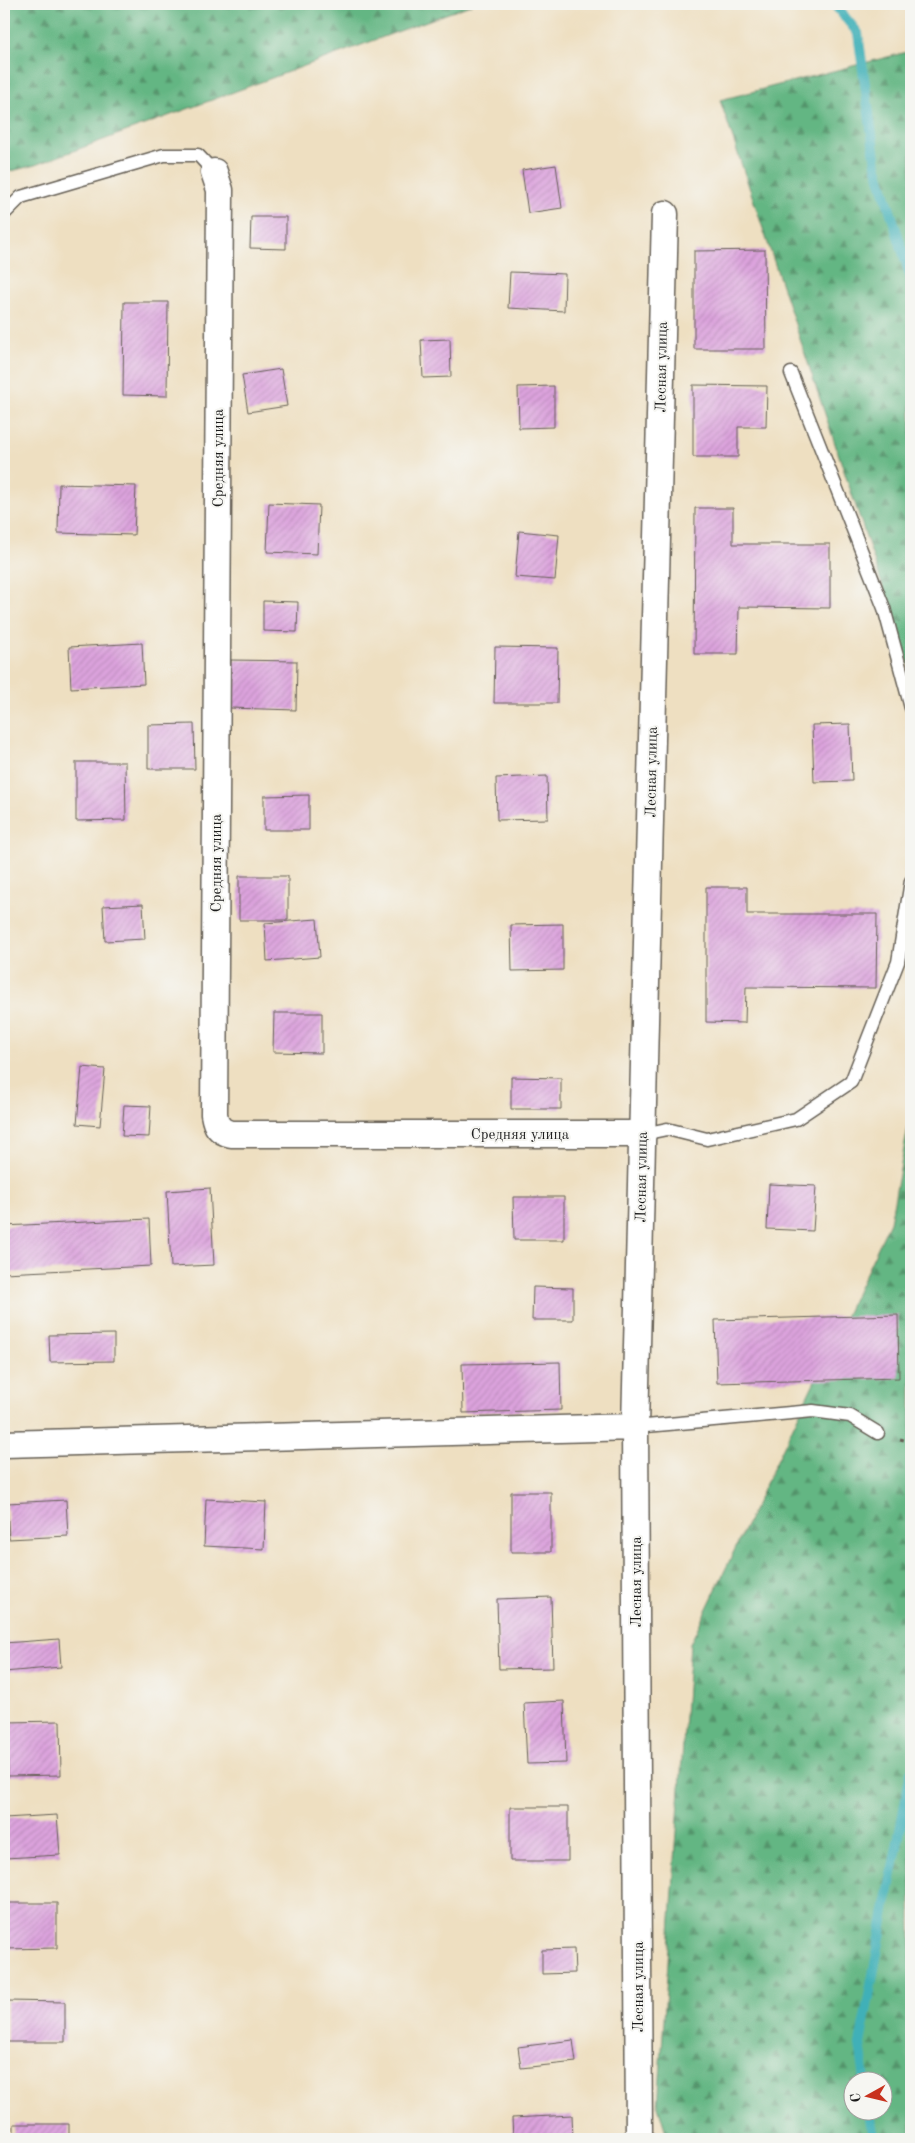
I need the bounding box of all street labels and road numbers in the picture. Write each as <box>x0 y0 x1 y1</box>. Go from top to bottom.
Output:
street label: Лесная улица <box>654 321 671 413</box>
street label: Средняя улица <box>212 408 227 507</box>
street label: Лесная улица <box>644 726 661 818</box>
street label: Средняя улица <box>210 813 225 912</box>
street label: Средняя улица <box>471 1128 570 1143</box>
street label: Лесная улица <box>634 1131 651 1223</box>
street label: Лесная улица <box>630 1536 645 1628</box>
street label: Лесная улица <box>632 1941 647 2033</box>

